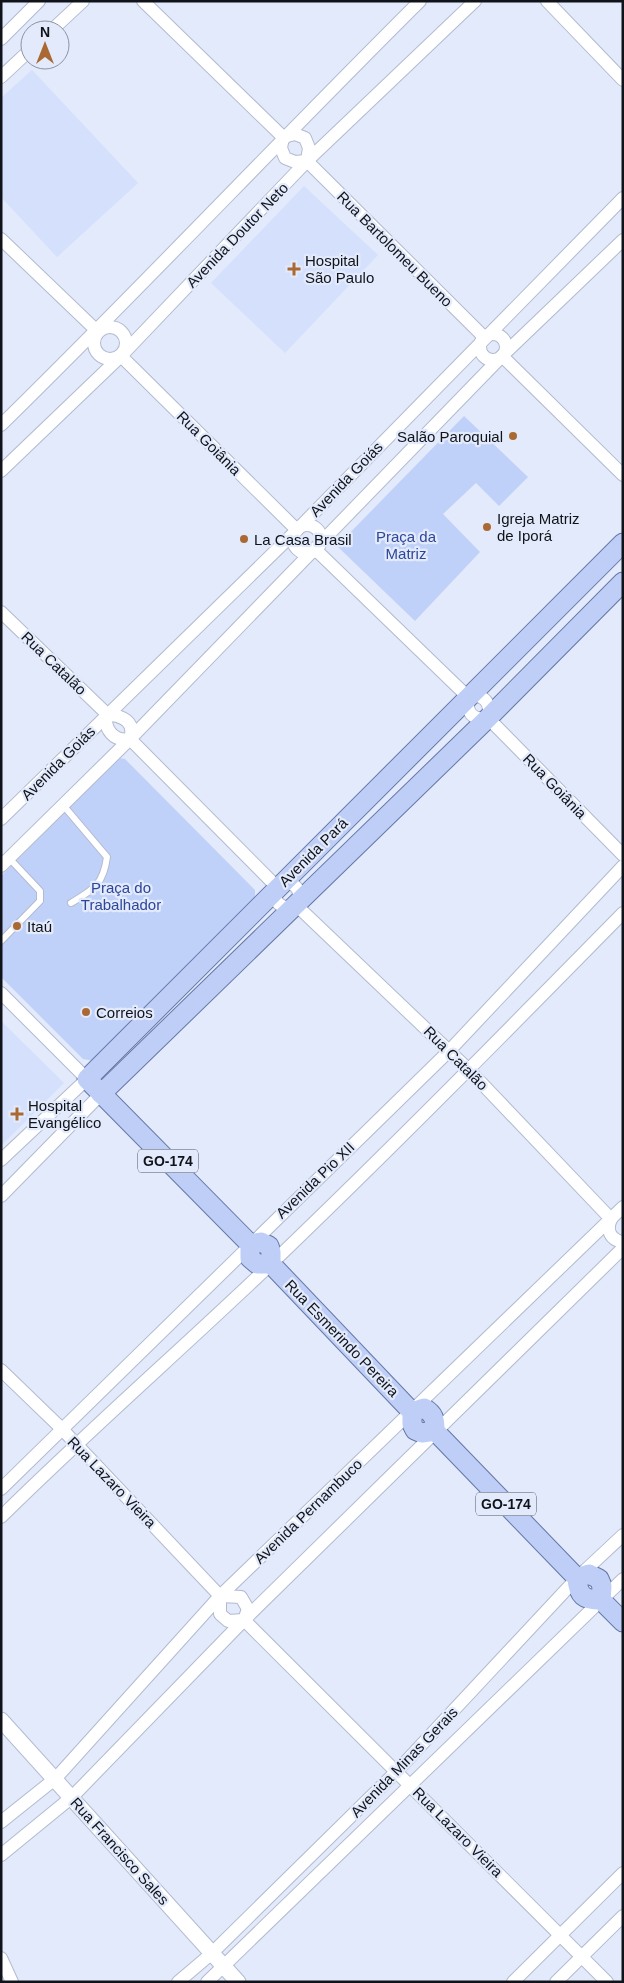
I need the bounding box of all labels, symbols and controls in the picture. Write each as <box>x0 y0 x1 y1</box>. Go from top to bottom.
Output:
north arrow <box>20 20 70 70</box>
text: N <box>40 24 50 40</box>
street label: Avenida Doutor Neto <box>183 179 291 291</box>
street label: Rua Bartolomeu Bueno <box>334 188 456 310</box>
place label: Hospital São Paulo <box>305 252 374 286</box>
marker: Hospital São Paulo <box>287 262 301 276</box>
street label: Rua Goiânia <box>174 408 245 479</box>
place label: Salão Paroquial <box>397 428 503 445</box>
marker: Salão Paroquial <box>507 430 519 442</box>
street label: Avenida Goiás <box>306 438 386 520</box>
place label: Igreja Matriz de Iporá <box>497 510 580 544</box>
marker: Igreja Matriz de Iporá <box>481 521 493 533</box>
park label: Praça da Matriz <box>376 528 437 562</box>
place label: La Casa Brasil <box>254 531 352 548</box>
marker: La Casa Brasil <box>238 533 250 545</box>
street label: Rua Catalão <box>18 628 90 698</box>
street label: Avenida Goiás <box>18 723 98 803</box>
street label: Rua Goiânia <box>520 750 591 822</box>
street label: Avenida Pará <box>275 814 351 890</box>
park label: Praça do Trabalhador <box>81 879 161 913</box>
place label: Itaú <box>27 918 52 935</box>
marker: Itaú <box>11 920 23 932</box>
place label: Correios <box>96 1004 153 1021</box>
marker: Correios <box>80 1006 92 1018</box>
street label: Rua Catalão <box>421 1023 491 1093</box>
place label: Hospital Evangélico <box>28 1097 101 1131</box>
marker: Hospital Evangélico <box>10 1107 24 1121</box>
street label: Avenida Pio XII <box>272 1138 358 1222</box>
road number: GO-174 <box>138 1150 198 1172</box>
street label: Rua Esmerindo Pereira <box>282 1276 403 1400</box>
street label: Rua Lazaro Vieira <box>64 1433 160 1531</box>
street label: Avenida Pernambuco <box>251 1455 365 1567</box>
road number: GO-174 <box>476 1492 536 1516</box>
street label: Avenida Minas Gerais <box>347 1703 461 1821</box>
street label: Rua Lazaro Vieira <box>410 1784 507 1881</box>
street label: Rua Francisco Sales <box>67 1794 173 1908</box>

